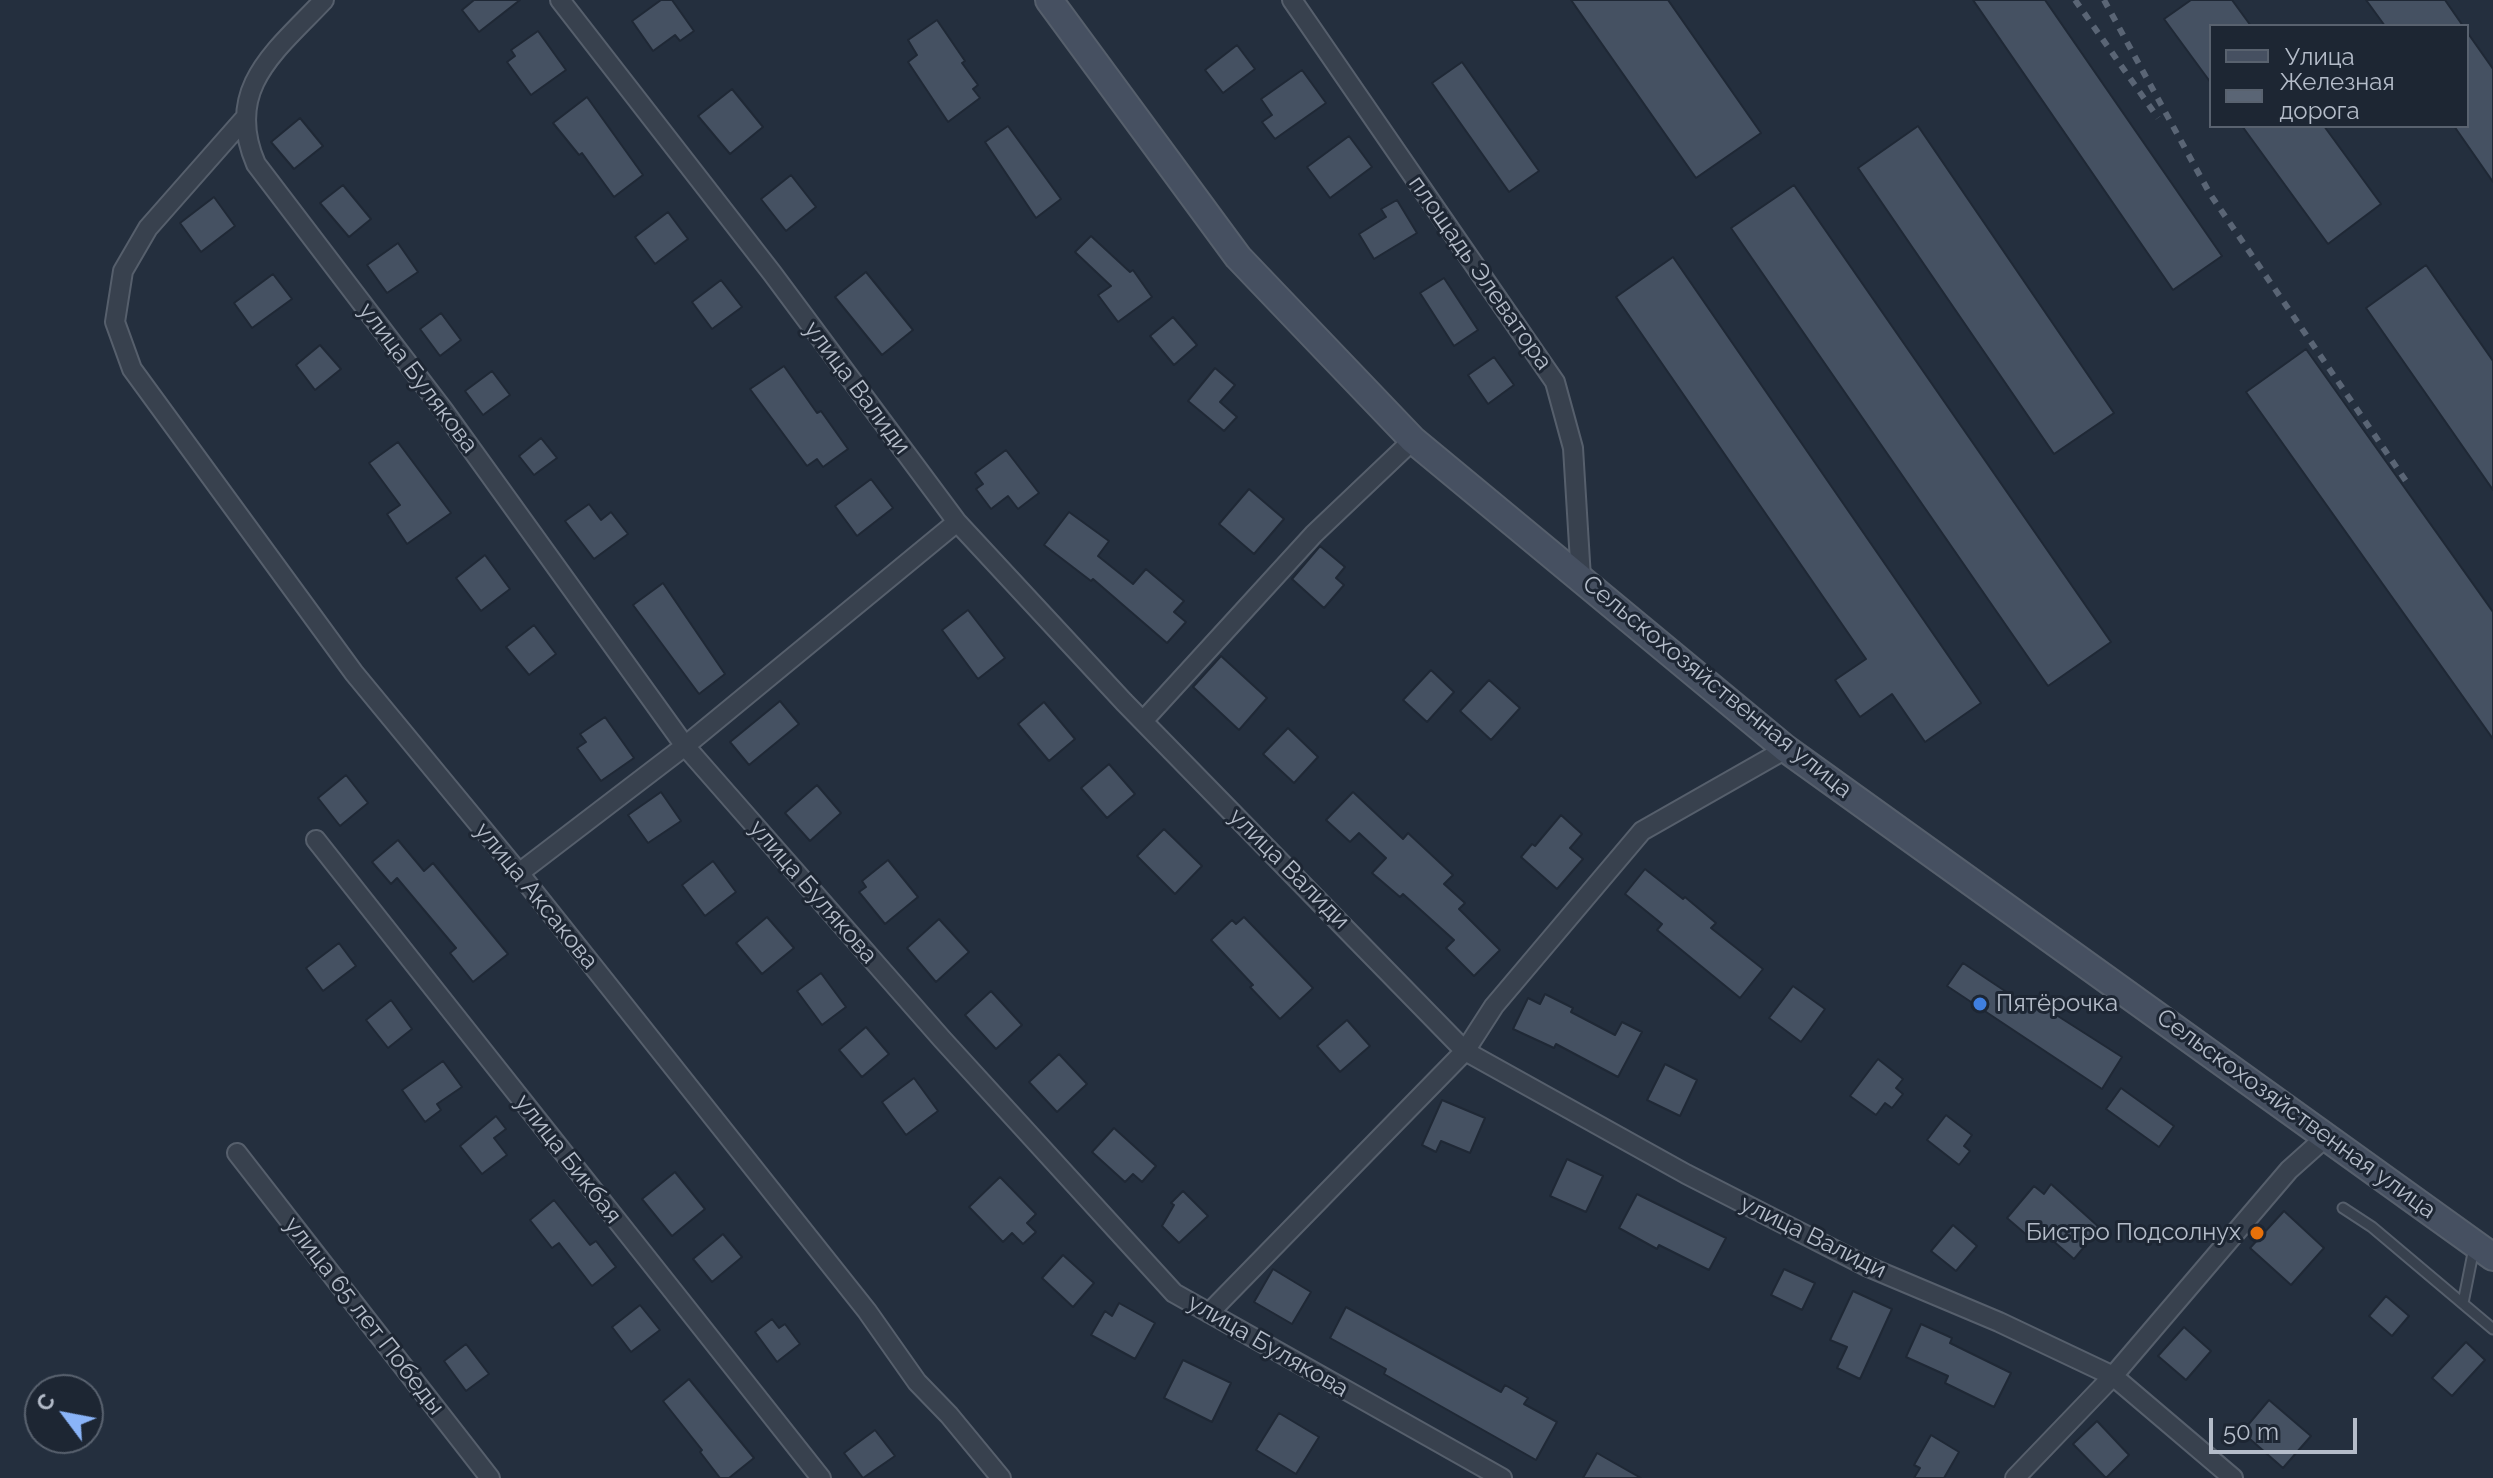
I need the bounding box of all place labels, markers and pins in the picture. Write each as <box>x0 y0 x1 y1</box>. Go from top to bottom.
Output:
place label: Пятёрочка <box>1996 990 2118 1018</box>
marker: Пятёрочка <box>1971 995 1989 1013</box>
place label: Бистро Подсолнух <box>2026 1219 2241 1247</box>
marker: Бистро Подсолнух <box>2248 1224 2266 1242</box>

